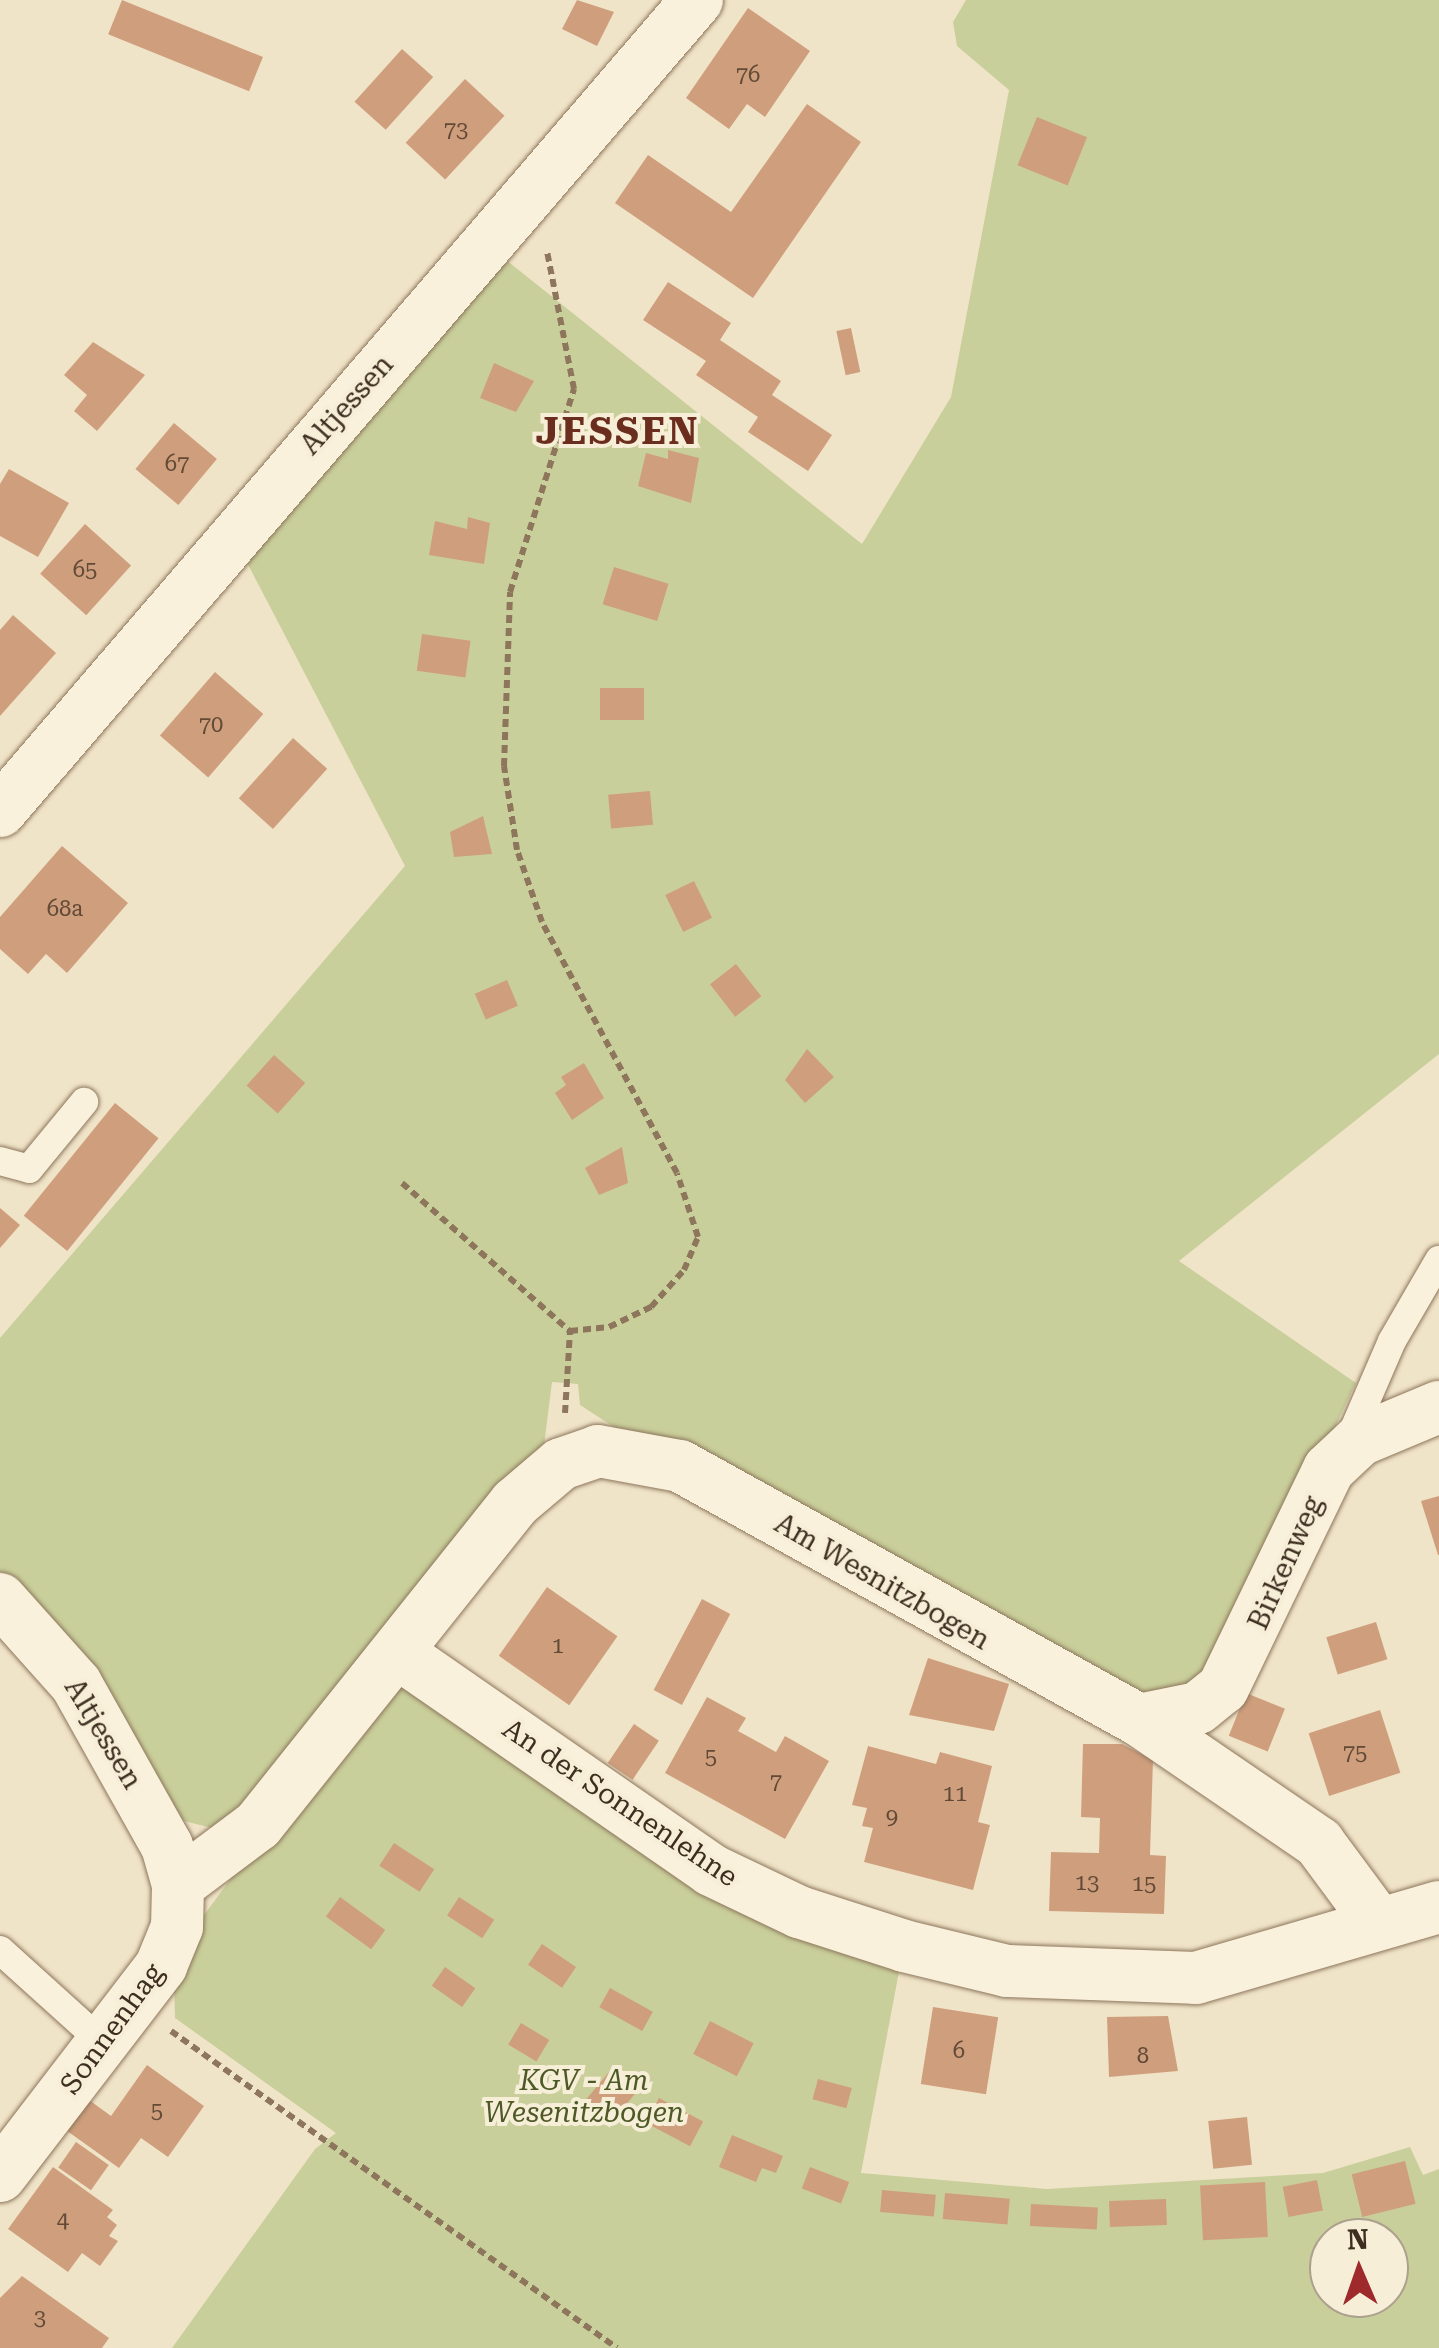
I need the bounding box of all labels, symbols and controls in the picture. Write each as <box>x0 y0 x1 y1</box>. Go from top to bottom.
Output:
house number: 76 <box>736 62 760 88</box>
house number: 73 <box>444 117 468 143</box>
street label: Altjessen <box>294 348 400 462</box>
district label: JESSEN <box>536 409 700 455</box>
house number: 67 <box>165 451 189 477</box>
house number: 65 <box>73 557 97 583</box>
house number: 70 <box>199 712 223 738</box>
house number: 68a <box>47 896 83 922</box>
street label: Birkenweg <box>1242 1491 1330 1635</box>
street label: Am Wesnitzbogen <box>768 1507 996 1657</box>
house number: 1 <box>552 1633 564 1659</box>
street label: Altjessen <box>57 1673 149 1795</box>
street label: An der Sonnenlehne <box>496 1712 744 1894</box>
house number: 75 <box>1343 1740 1367 1766</box>
house number: 5 <box>705 1744 717 1770</box>
house number: 7 <box>770 1769 782 1795</box>
house number: 11 <box>943 1781 967 1807</box>
house number: 9 <box>886 1804 898 1830</box>
house number: 13 <box>1075 1870 1099 1896</box>
house number: 15 <box>1132 1871 1156 1897</box>
street label: Sonnenhag <box>53 1957 171 2101</box>
house number: 6 <box>953 2038 965 2064</box>
house number: 8 <box>1137 2043 1149 2069</box>
park label: KGV - Am Wesenitzbogen <box>484 2064 684 2130</box>
house number: 5 <box>151 2098 163 2124</box>
house number: 4 <box>57 2208 69 2234</box>
north arrow <box>1309 2218 1409 2318</box>
text: N <box>1347 2223 1369 2256</box>
house number: 3 <box>34 2305 46 2331</box>

